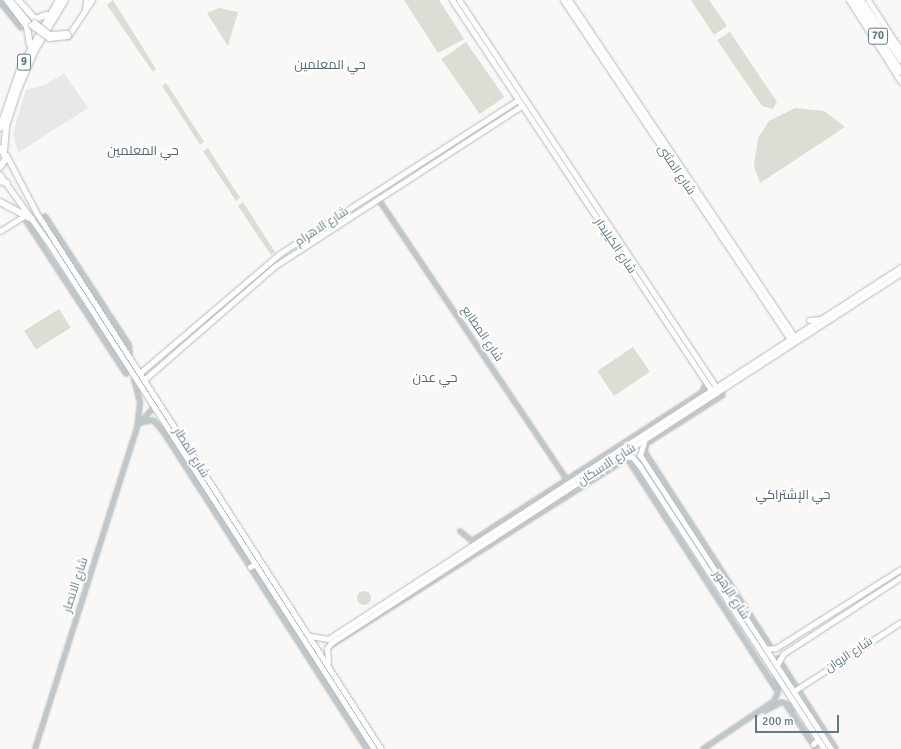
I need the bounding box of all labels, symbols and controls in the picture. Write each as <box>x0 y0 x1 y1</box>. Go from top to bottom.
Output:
road number: 70 <box>868 27 888 45</box>
road number: 9 <box>17 53 31 71</box>
district label: حي المعلمین <box>294 57 366 73</box>
street label: شارع المثنى <box>654 142 698 198</box>
district label: حي المعلمين <box>107 143 179 159</box>
street label: شارع الاهرام <box>293 204 351 250</box>
street label: شارع الكيليدار <box>591 216 639 276</box>
street label: شارع المطابع <box>458 304 506 364</box>
district label: حي عدن <box>413 370 457 386</box>
street label: شارع المطار <box>170 425 212 481</box>
street label: شارع الاسكان <box>575 441 639 489</box>
district label: حي الإشتراكي <box>755 487 831 503</box>
street label: شارع الانصار <box>60 556 92 614</box>
street label: شارع الزهور <box>710 568 752 622</box>
street label: شارع الروان <box>823 634 875 676</box>
scale bar <box>757 707 841 733</box>
text: 200 m <box>762 714 794 729</box>

